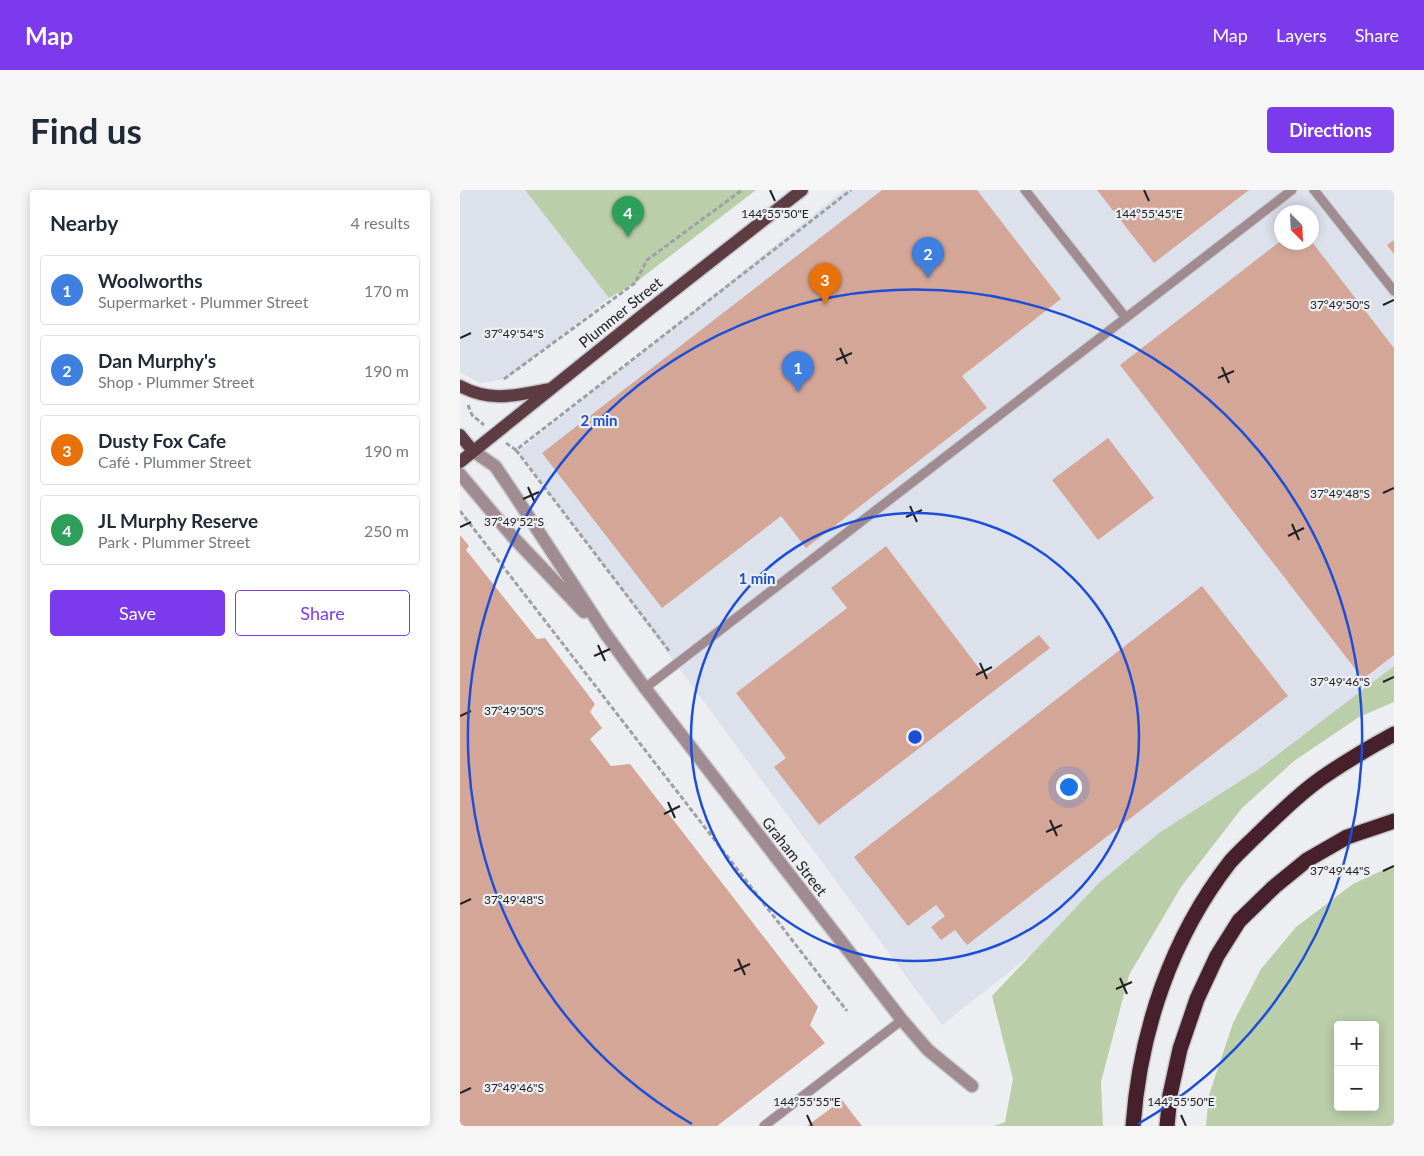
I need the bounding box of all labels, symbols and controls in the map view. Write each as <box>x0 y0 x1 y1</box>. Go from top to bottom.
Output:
text: Map <box>25 21 73 50</box>
text: Map <box>1212 24 1248 46</box>
text: Layers <box>1276 24 1327 46</box>
text: Share <box>1355 24 1399 46</box>
button: Directions <box>1267 107 1394 153</box>
text: Find us <box>30 109 142 151</box>
pin: 4 <box>612 196 644 237</box>
north arrow <box>1274 205 1319 250</box>
text: 144°55'50"E <box>741 206 809 221</box>
text: 144°55'45"E <box>1115 206 1183 221</box>
text: Nearby <box>50 210 118 235</box>
text: 4 results <box>350 213 410 232</box>
pin: 2 <box>912 237 944 278</box>
pin: 3 <box>809 263 841 304</box>
text: Woolworths <box>98 269 203 292</box>
street label: Plummer Street <box>575 273 666 351</box>
text: 1 <box>62 281 72 300</box>
text: 170 m <box>364 281 409 300</box>
text: Supermarket · Plummer Street <box>98 292 309 311</box>
text: 37°49'50"S <box>1310 297 1370 312</box>
text: 37°49'54"S <box>484 326 544 341</box>
text: Dan Murphy's <box>98 349 216 372</box>
pin: 1 <box>782 351 814 392</box>
text: 2 <box>62 361 72 380</box>
text: 190 m <box>364 361 409 380</box>
text: Shop · Plummer Street <box>98 372 255 391</box>
text: 2 min <box>580 411 618 429</box>
text: Dusty Fox Cafe <box>98 429 226 452</box>
text: 3 <box>62 441 72 460</box>
text: 190 m <box>364 441 409 460</box>
text: Café · Plummer Street <box>98 452 251 471</box>
text: 37°49'48"S <box>1310 486 1370 501</box>
text: JL Murphy Reserve <box>98 509 258 532</box>
text: 37°49'52"S <box>484 514 544 529</box>
text: 4 <box>62 521 72 540</box>
text: 250 m <box>364 521 409 540</box>
text: Park · Plummer Street <box>98 532 250 551</box>
text: 1 min <box>738 569 776 587</box>
button: Save <box>50 590 225 636</box>
button: Share <box>235 590 410 636</box>
text: 37°49'46"S <box>1310 674 1370 689</box>
text: 37°49'50"S <box>484 703 544 718</box>
centre of rings <box>906 728 924 746</box>
your location <box>1056 774 1082 800</box>
street label: Graham Street <box>759 813 832 900</box>
text: 37°49'44"S <box>1310 863 1370 878</box>
text: 37°49'48"S <box>484 892 544 907</box>
map controls <box>1334 1021 1379 1111</box>
button: + <box>1334 1021 1379 1066</box>
button: − <box>1334 1066 1379 1111</box>
text: 37°49'46"S <box>484 1080 544 1095</box>
text: 144°55'55"E <box>773 1094 841 1109</box>
text: 144°55'50"E <box>1147 1094 1215 1109</box>

